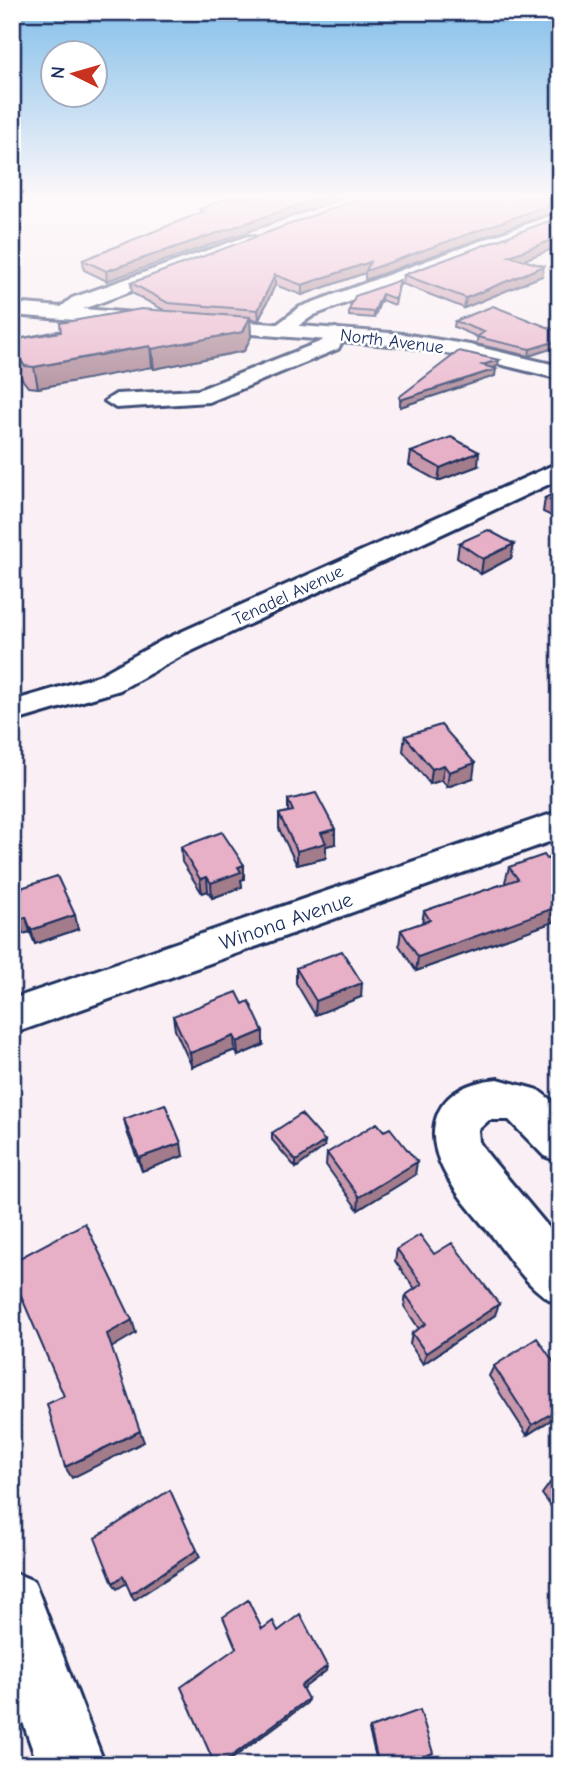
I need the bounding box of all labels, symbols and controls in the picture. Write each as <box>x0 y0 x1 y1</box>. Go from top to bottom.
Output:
north arrow <box>38 38 108 108</box>
text: N <box>47 65 70 80</box>
street label: North Avenue <box>339 325 445 358</box>
street label: Tenadel Avenue <box>230 561 347 630</box>
street label: Winona Avenue <box>216 887 356 955</box>

